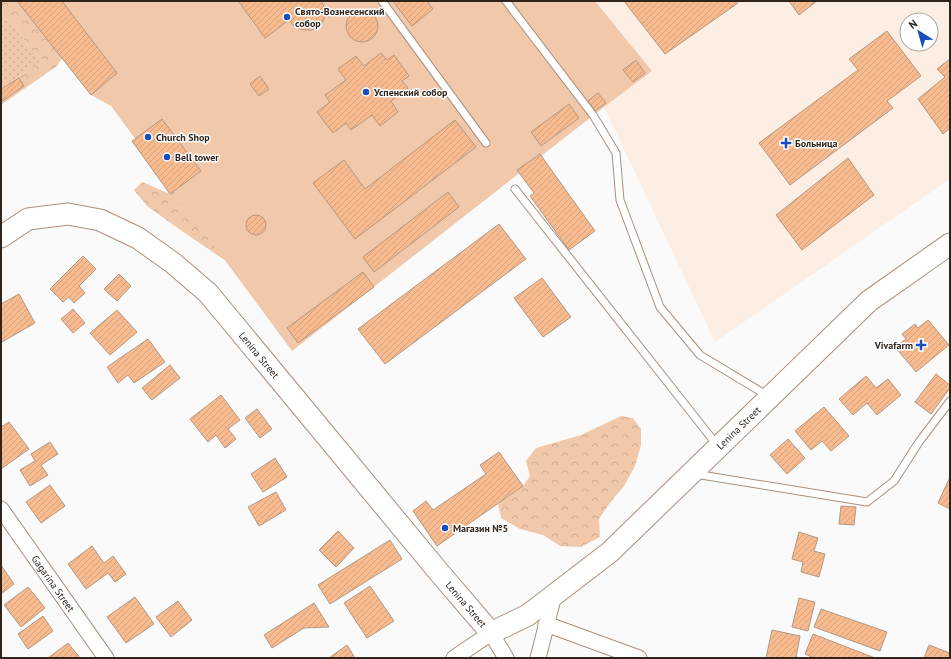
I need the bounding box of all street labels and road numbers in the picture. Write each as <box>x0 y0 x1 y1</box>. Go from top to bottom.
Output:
street label: Lenina Street <box>236 329 283 381</box>
street label: Lenina Street <box>713 403 764 452</box>
street label: Gagarina Street <box>29 553 78 615</box>
street label: Lenina Street <box>443 579 490 630</box>

